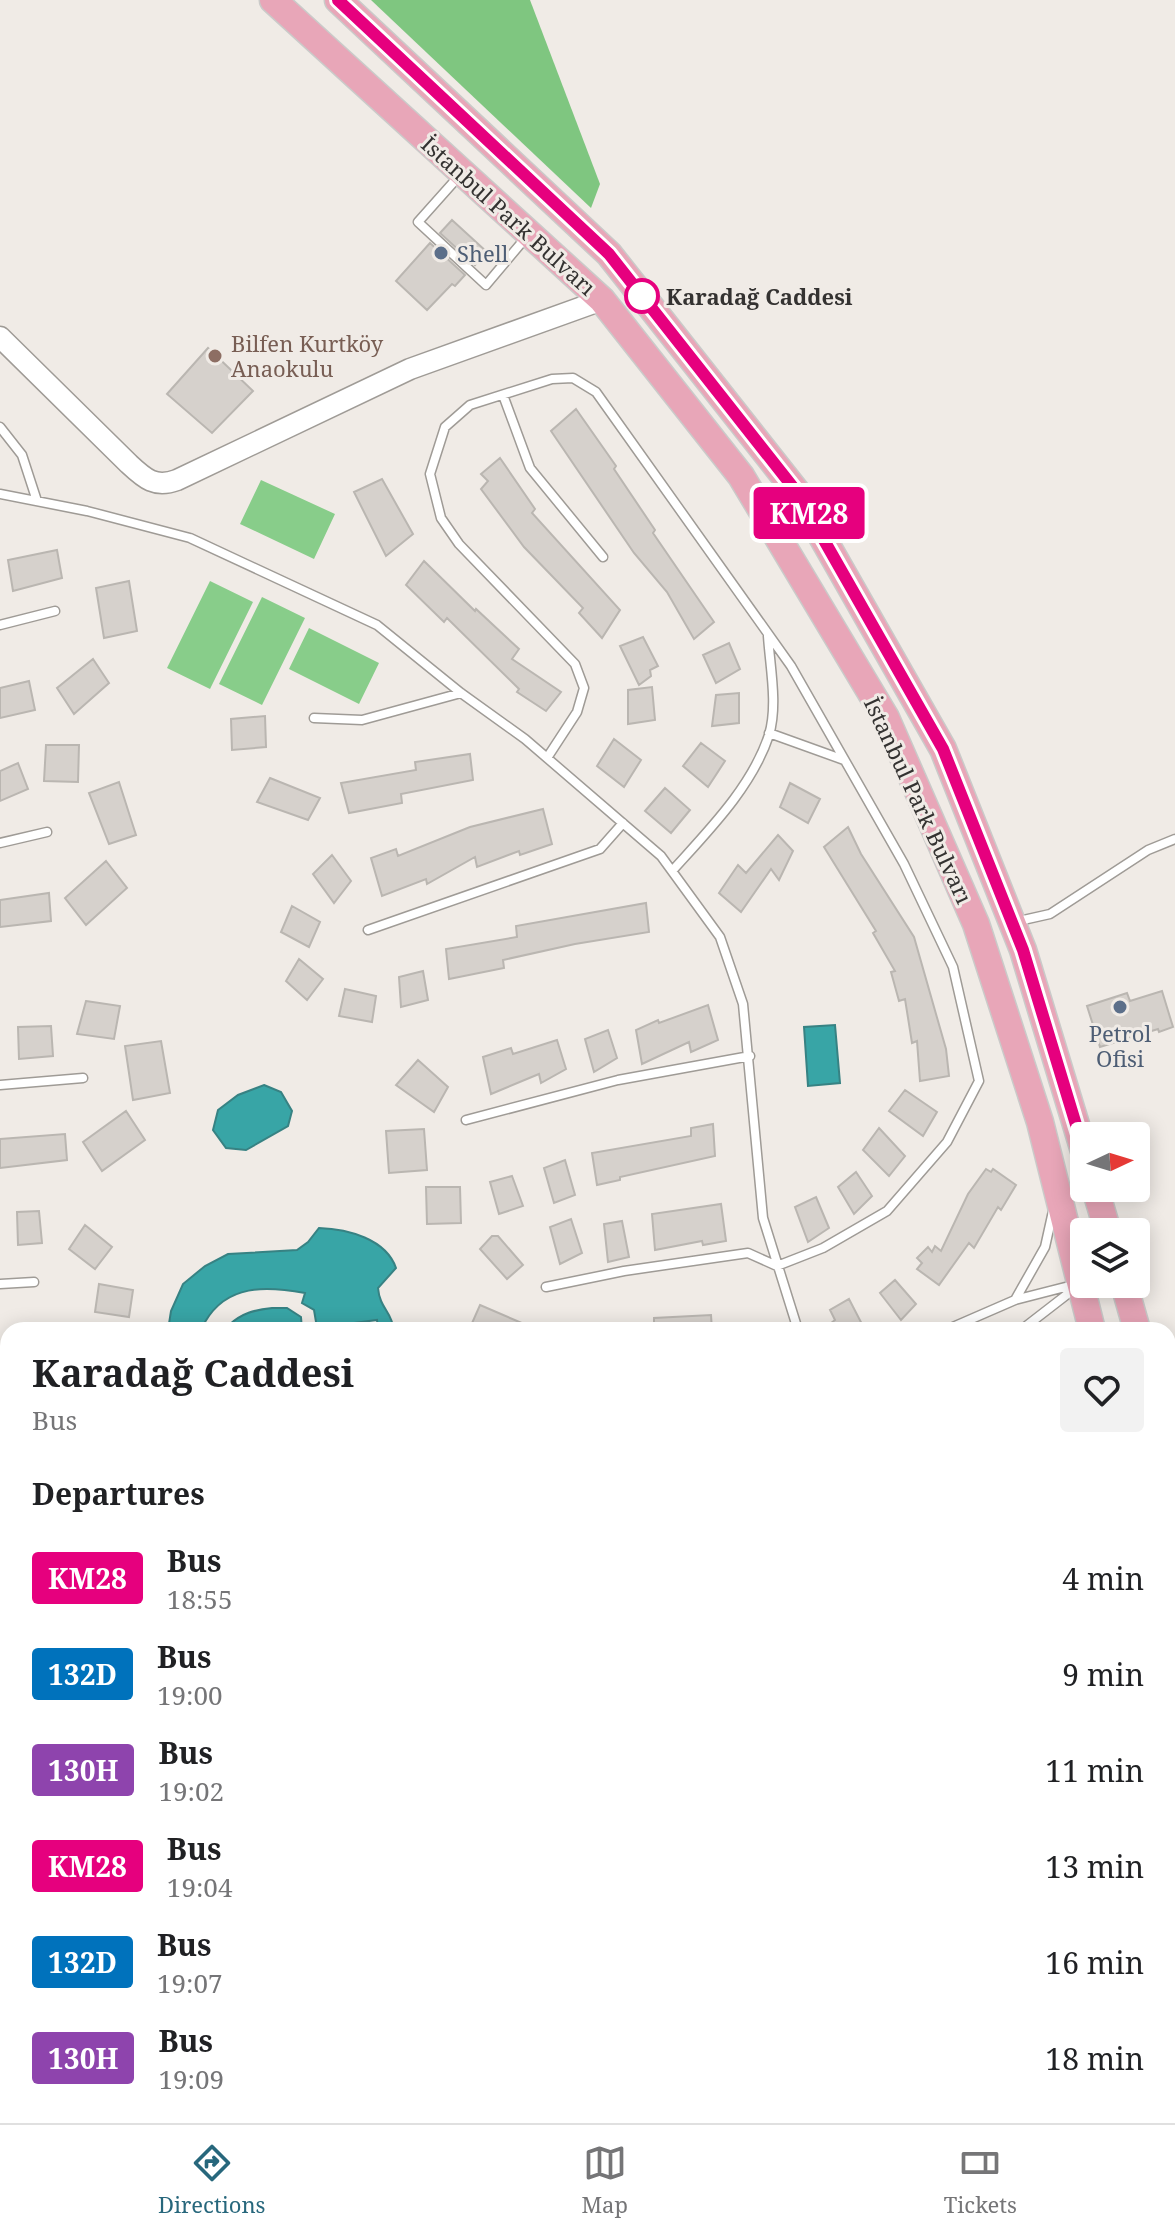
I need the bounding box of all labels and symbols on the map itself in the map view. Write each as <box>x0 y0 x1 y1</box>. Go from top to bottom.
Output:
street label: İstanbul Park Bulvarı <box>415 129 603 301</box>
place label: Shell <box>457 238 509 268</box>
marker: Shell <box>432 244 450 262</box>
marker: Karadağ Caddesi <box>625 279 659 313</box>
place label: Karadağ Caddesi <box>666 281 853 311</box>
place label: Bilfen Kurtköy Anaokulu <box>231 328 384 383</box>
marker: Bilfen Kurtköy Anaokulu <box>206 347 224 365</box>
line badge: KM28 <box>753 487 865 539</box>
street label: İstanbul Park Bulvarı <box>858 692 980 908</box>
marker: Petrol Ofisi <box>1111 998 1129 1016</box>
place label: Petrol Ofisi <box>1089 1018 1152 1073</box>
north arrow <box>1070 1122 1150 1202</box>

